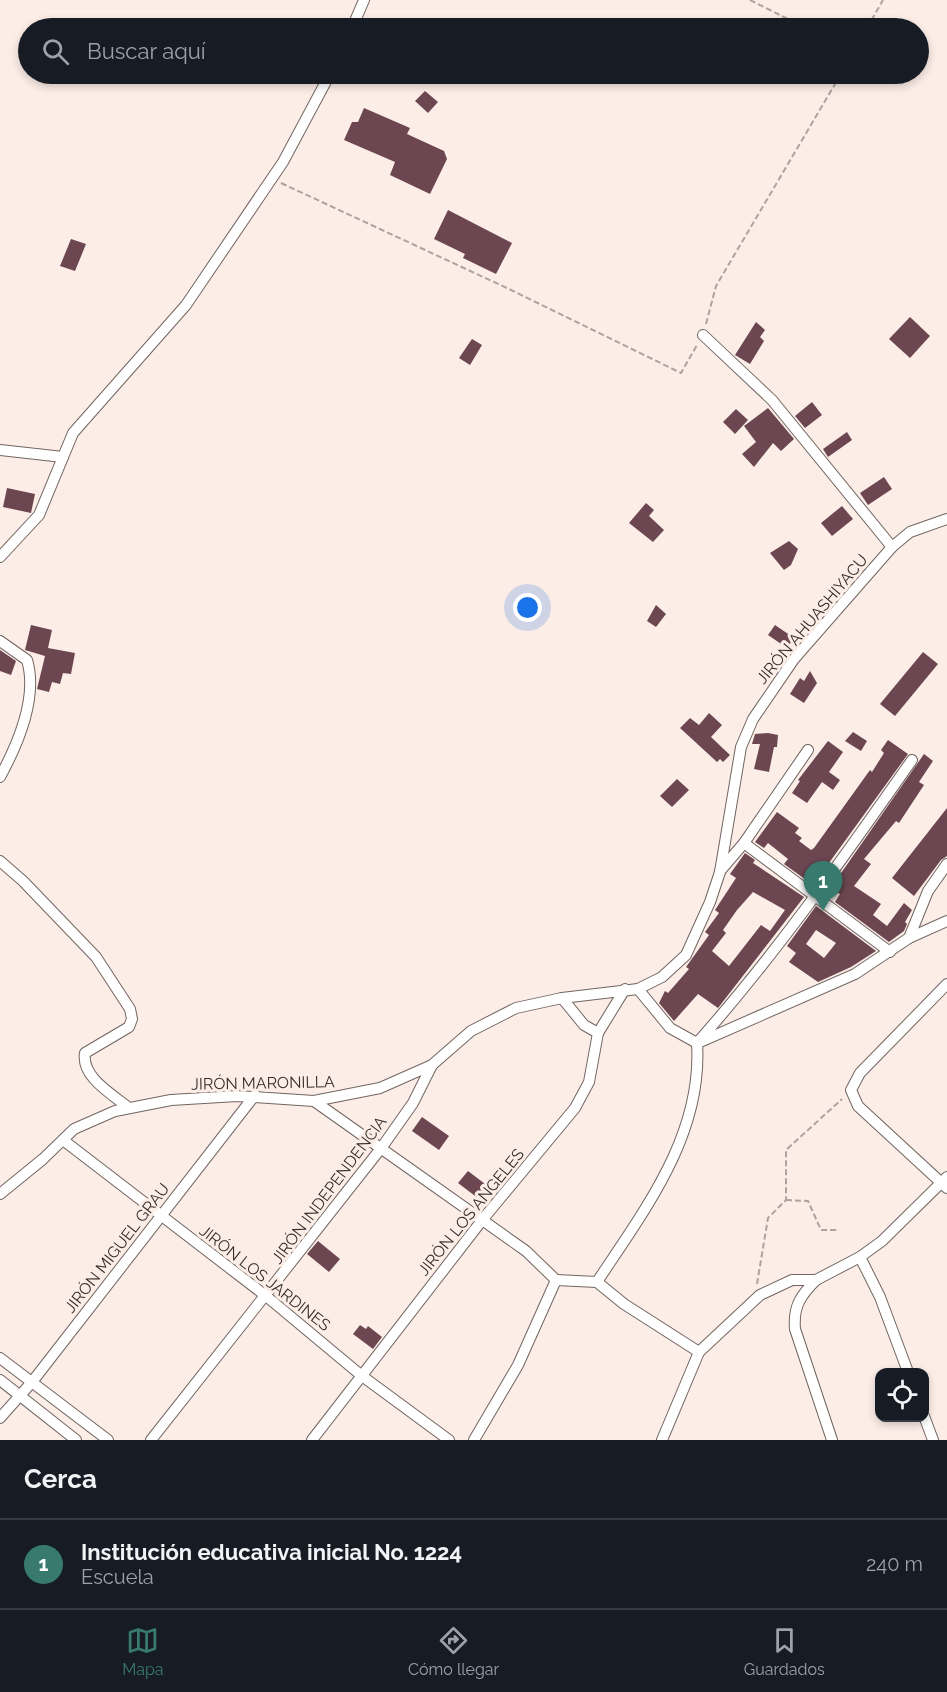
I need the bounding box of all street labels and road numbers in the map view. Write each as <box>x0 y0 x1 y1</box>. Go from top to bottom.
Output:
street label: JIRÓN AHUASHIYACU <box>752 550 872 688</box>
street label: JIRÓN MARONILLA <box>191 1071 335 1094</box>
street label: JIRÓN INDEPENDENCIA <box>267 1112 391 1267</box>
street label: JIRÓN LOS ANGELES <box>413 1144 528 1279</box>
street label: JIRÓN MIGUEL GRAU <box>60 1179 173 1317</box>
street label: JIRÓN LOS JARDINES <box>196 1220 335 1335</box>

